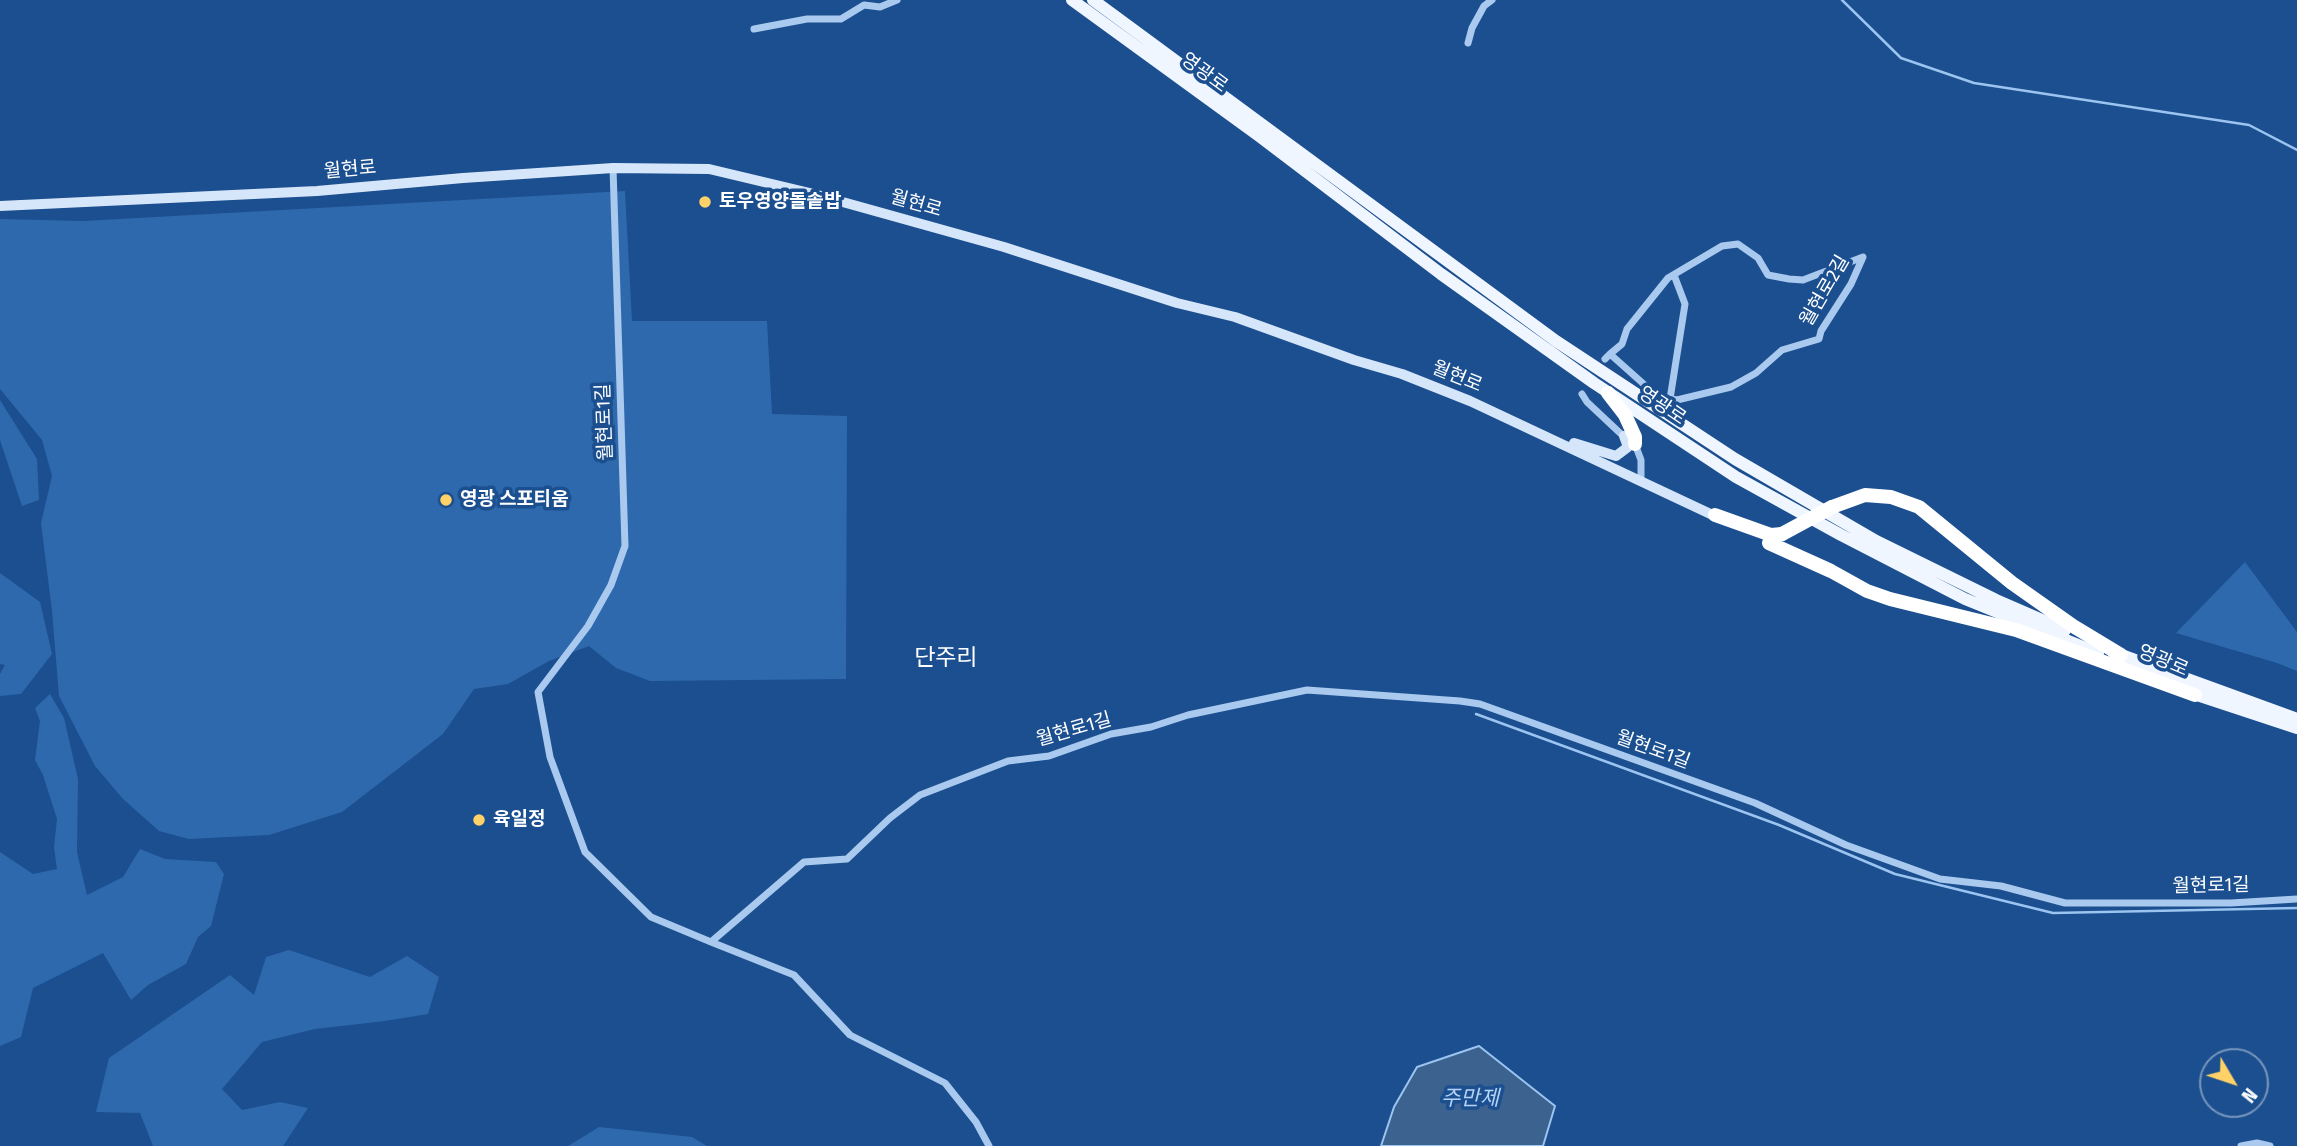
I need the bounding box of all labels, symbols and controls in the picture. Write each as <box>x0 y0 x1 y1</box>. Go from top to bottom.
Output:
street label: 영광로 <box>1176 48 1232 98</box>
street label: 월현로 <box>323 156 377 184</box>
street label: 월현로 <box>888 186 944 222</box>
place label: 토우영양돌솥밥 <box>719 191 841 213</box>
marker: 토우영양돌솥밥 <box>697 194 713 210</box>
street label: 월현로2길 <box>1796 251 1854 331</box>
street label: 월현로 <box>1428 357 1486 397</box>
street label: 영광로 <box>1634 382 1690 430</box>
street label: 월현로1길 <box>592 383 618 461</box>
place label: 영광 스포티움 <box>460 489 569 511</box>
marker: 영광 스포티움 <box>438 492 454 508</box>
street label: 영광로 <box>2134 640 2192 682</box>
district label: 단주리 <box>914 645 978 673</box>
street label: 월현로1길 <box>1034 708 1114 752</box>
street label: 월현로1길 <box>1613 726 1693 774</box>
place label: 육일정 <box>493 809 545 831</box>
marker: 육일정 <box>471 812 487 828</box>
street label: 월현로1길 <box>2172 874 2250 898</box>
north arrow <box>2199 1048 2269 1118</box>
text: N <box>2237 1084 2262 1107</box>
water label: 주만제 <box>1441 1086 1499 1112</box>

